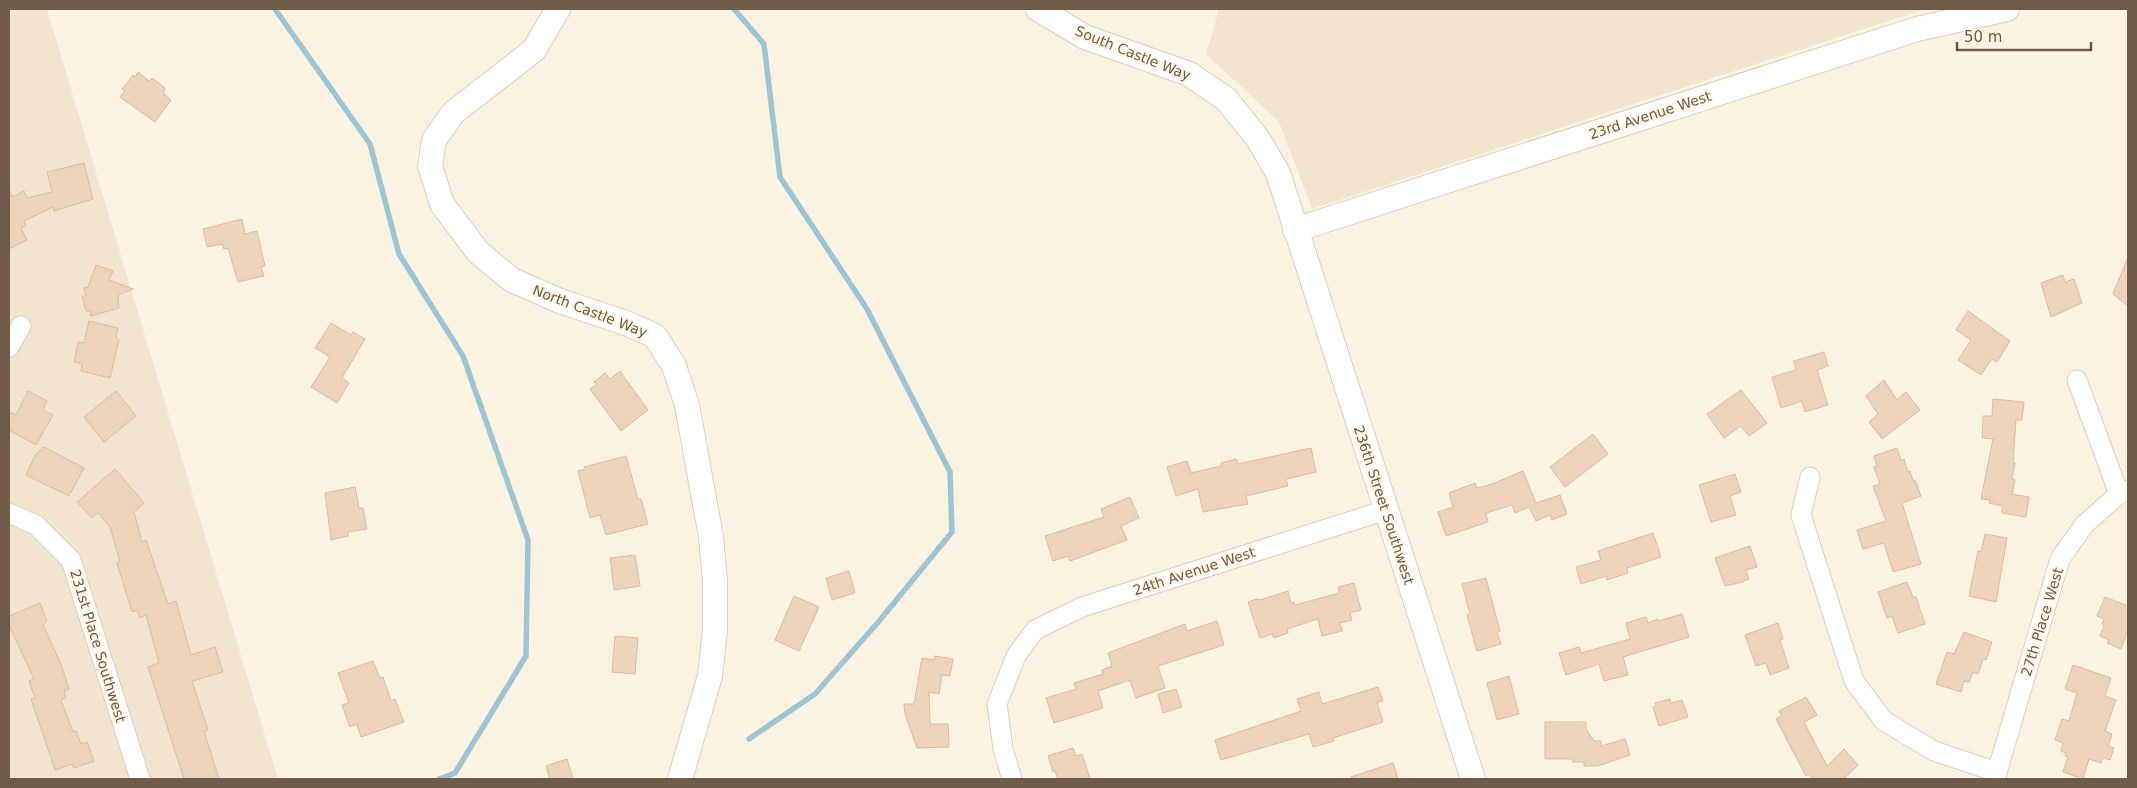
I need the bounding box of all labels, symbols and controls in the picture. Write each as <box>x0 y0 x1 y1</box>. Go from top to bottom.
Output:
scale bar <box>1957 20 2091 52</box>
street label: South Castle Way <box>1073 23 1193 83</box>
text: 50 m <box>1964 28 2002 46</box>
street label: 23rd Avenue West <box>1587 88 1714 142</box>
street label: North Castle Way <box>530 282 650 340</box>
street label: 236th Street Southwest <box>1351 424 1417 587</box>
street label: 24th Avenue West <box>1131 544 1258 598</box>
street label: 27th Place West <box>2018 565 2066 678</box>
street label: 231st Place Southwest <box>67 568 129 725</box>

